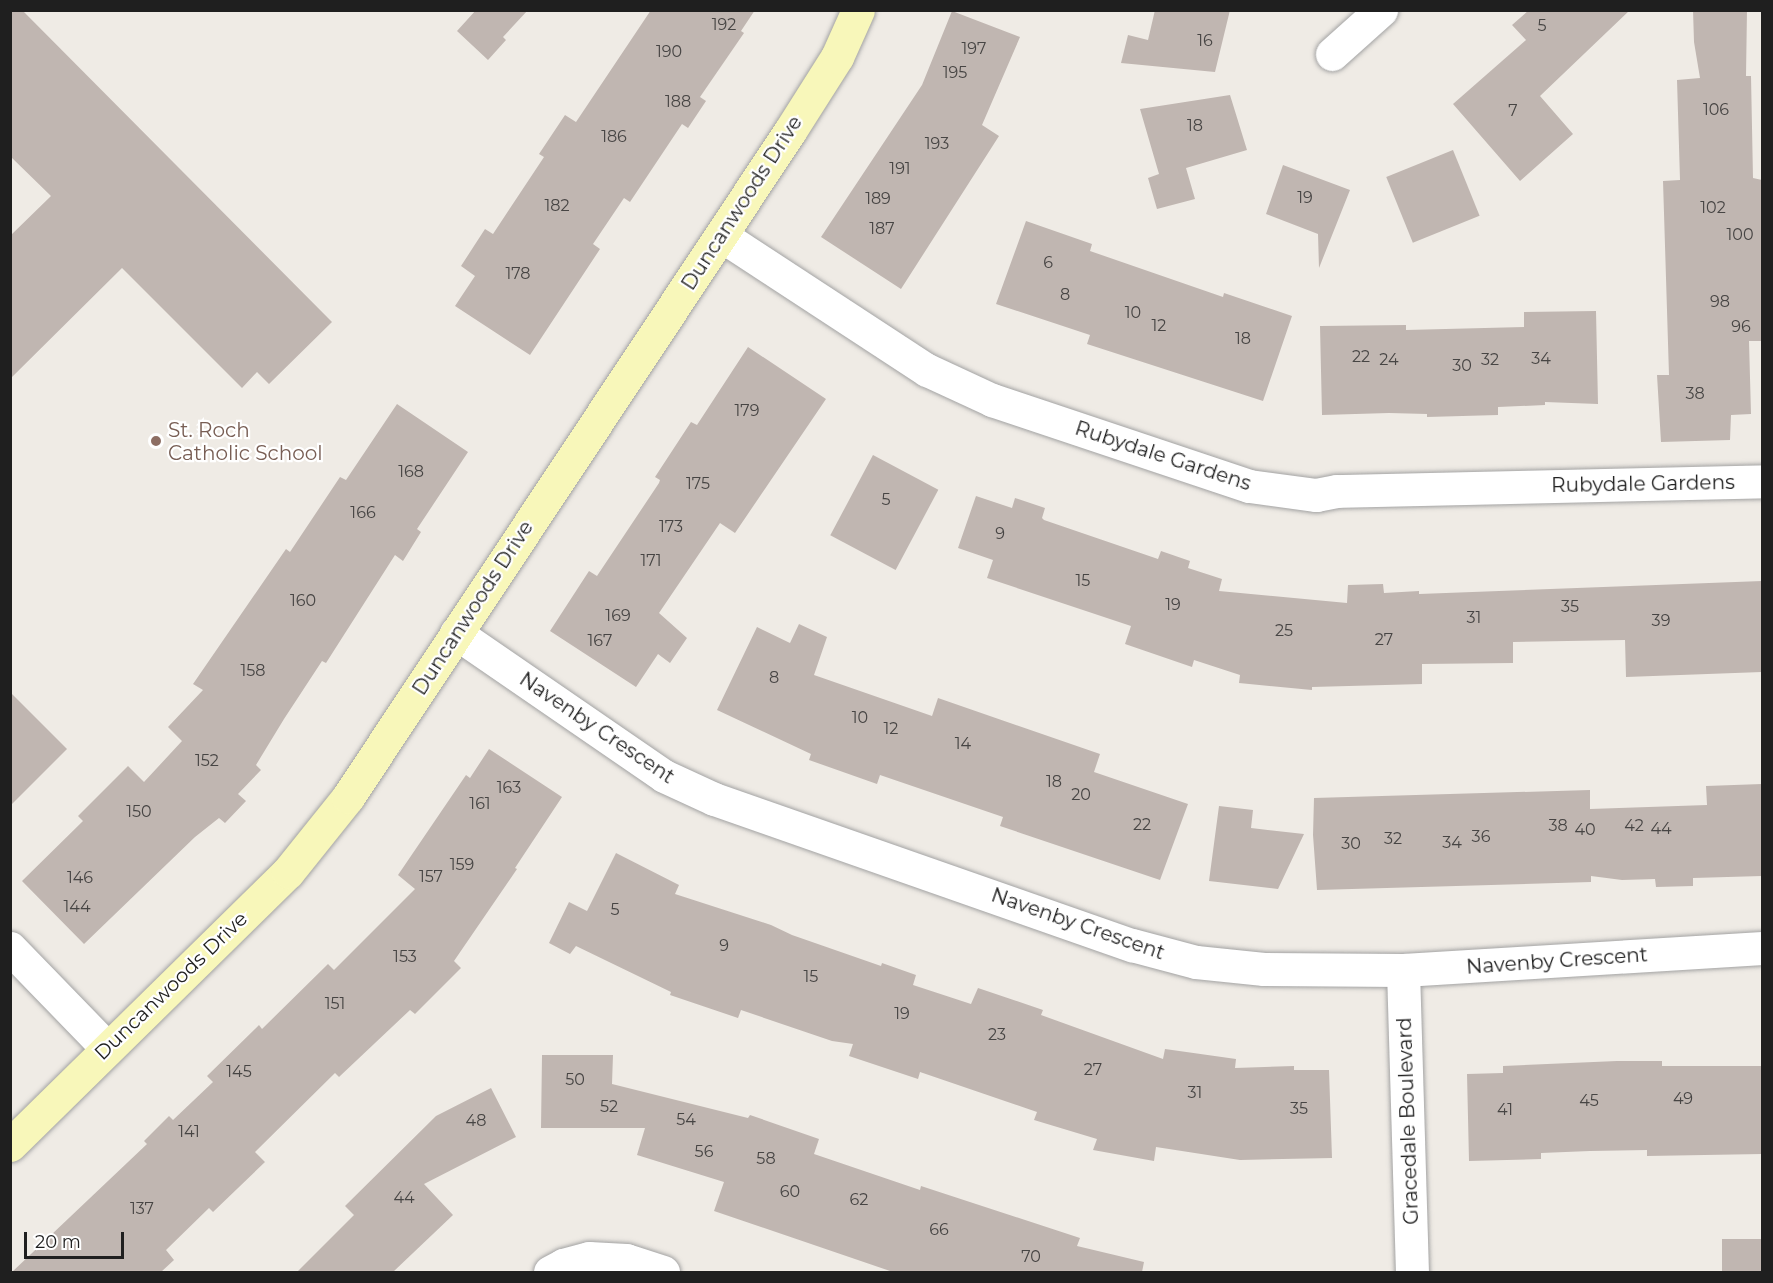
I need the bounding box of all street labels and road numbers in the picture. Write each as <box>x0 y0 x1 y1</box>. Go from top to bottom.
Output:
street label: Duncanwoods Drive <box>677 111 807 295</box>
street label: Rubydale Gardens <box>1072 416 1254 496</box>
street label: Rubydale Gardens <box>1551 470 1735 498</box>
street label: Duncanwoods Drive <box>408 516 538 700</box>
street label: Navenby Crescent <box>515 667 679 789</box>
street label: Navenby Crescent <box>988 883 1168 965</box>
street label: Duncanwoods Drive <box>90 907 252 1065</box>
street label: Navenby Crescent <box>1465 943 1649 979</box>
street label: Gracedale Boulevard <box>1392 1017 1424 1225</box>

